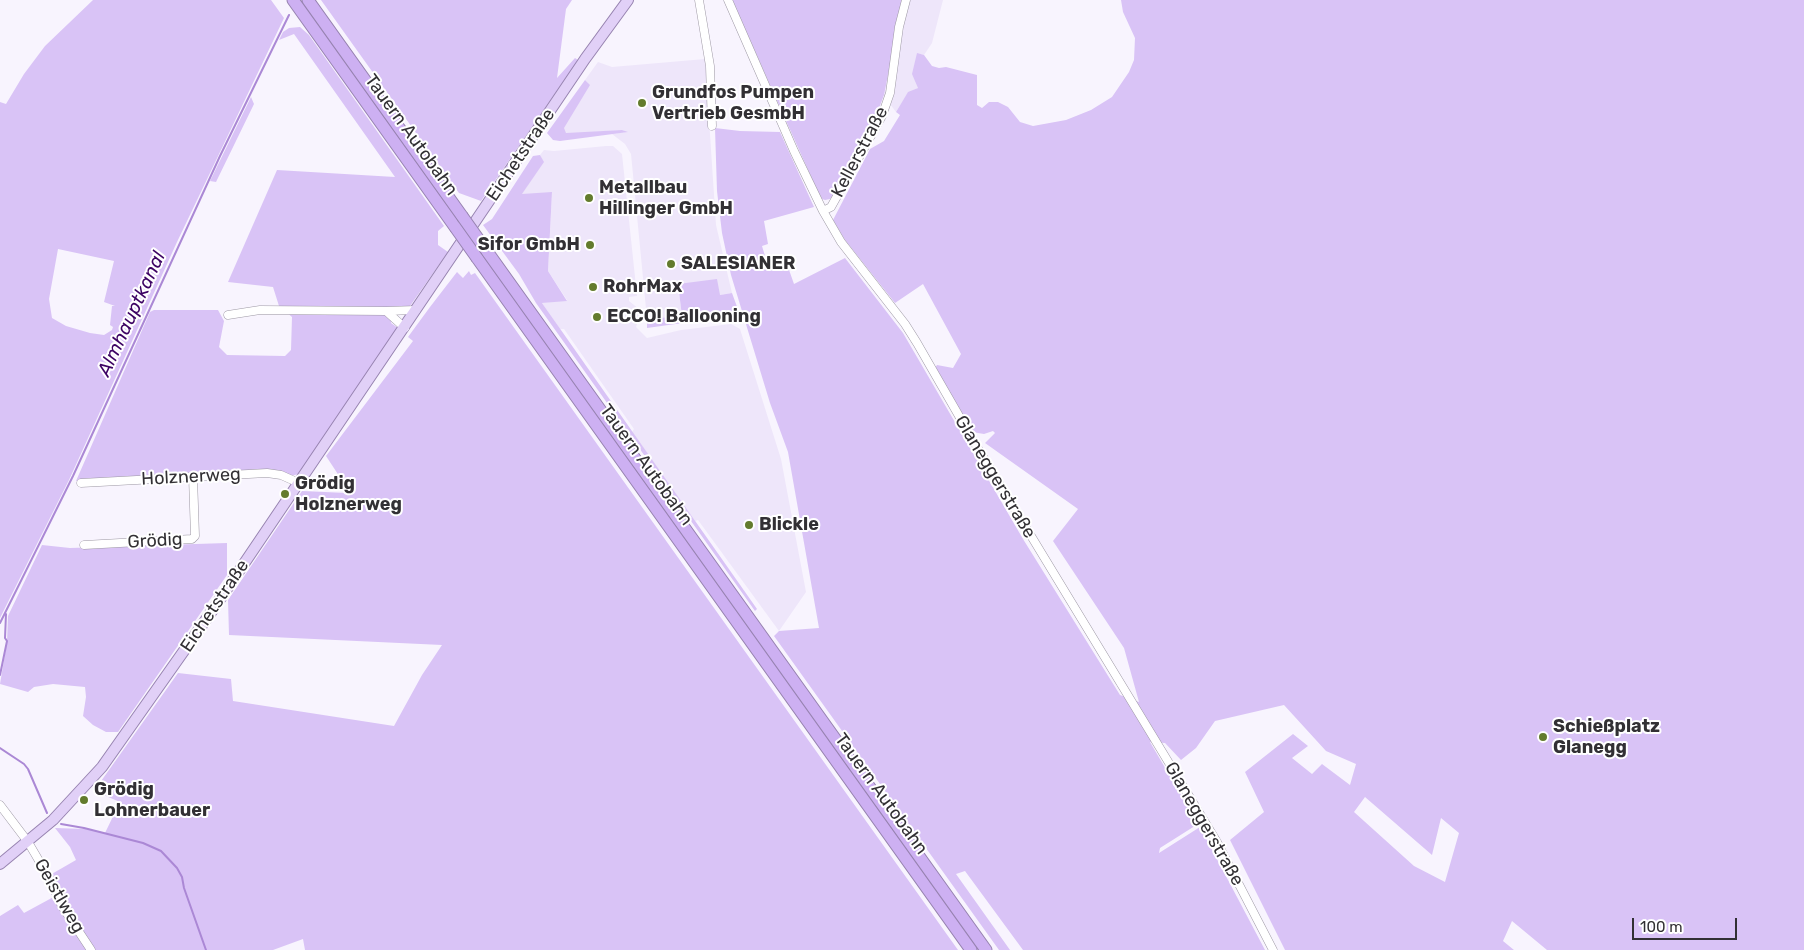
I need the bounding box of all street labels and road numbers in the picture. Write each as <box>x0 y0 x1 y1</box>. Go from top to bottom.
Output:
street label: Tauern Autobahn <box>360 70 462 200</box>
street label: Kellerstraße <box>827 103 893 201</box>
street label: Eichetstraße <box>482 105 560 205</box>
street label: Tauern Autobahn <box>595 400 697 530</box>
street label: Glaneggerstraße <box>950 412 1040 542</box>
street label: Holznerweg <box>141 464 241 490</box>
street label: Grödig <box>127 529 183 553</box>
street label: Eichetstraße <box>176 556 254 656</box>
street label: Tauern Autobahn <box>830 729 932 859</box>
street label: Glaneggerstraße <box>1160 758 1248 890</box>
street label: Geistlweg <box>29 855 89 937</box>

